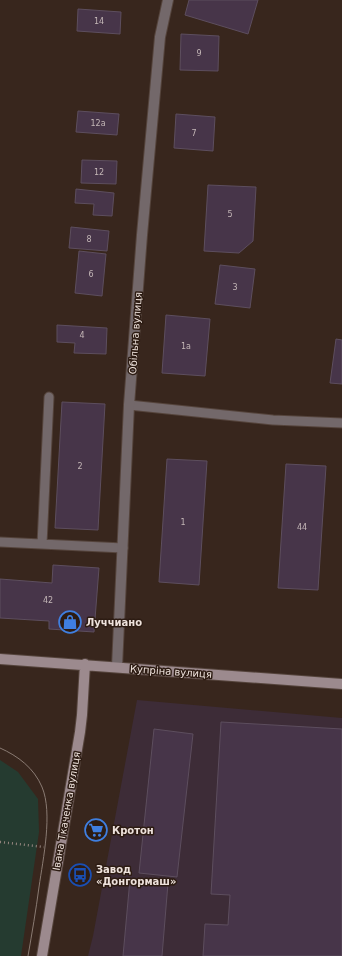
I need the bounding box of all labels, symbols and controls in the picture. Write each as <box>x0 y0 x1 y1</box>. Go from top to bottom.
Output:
house number: 14 <box>94 17 104 26</box>
house number: 9 <box>196 49 202 58</box>
house number: 12а <box>90 119 106 128</box>
house number: 7 <box>191 129 197 138</box>
house number: 12 <box>94 168 104 177</box>
house number: 5 <box>227 210 233 219</box>
house number: 8 <box>86 235 92 244</box>
house number: 6 <box>88 270 94 279</box>
house number: 3 <box>232 283 238 292</box>
street label: Обільна вулиця <box>127 292 144 375</box>
house number: 4 <box>79 331 85 340</box>
house number: 1а <box>181 342 191 351</box>
house number: 2 <box>77 462 83 471</box>
house number: 1 <box>180 518 186 527</box>
house number: 44 <box>297 523 307 532</box>
house number: 42 <box>43 596 53 605</box>
shop icon: Луччиано <box>57 609 83 635</box>
place label: Луччиано <box>86 617 142 628</box>
street label: Купріна вулиця <box>130 663 212 680</box>
street label: Івана Ткаченка вулиця <box>51 751 82 871</box>
supermarket icon: Кротон <box>83 817 109 843</box>
place label: Кротон <box>112 825 154 836</box>
bus stop icon: Завод «Донгормаш» <box>67 862 93 888</box>
place label: Завод «Донгормаш» <box>96 864 176 887</box>

